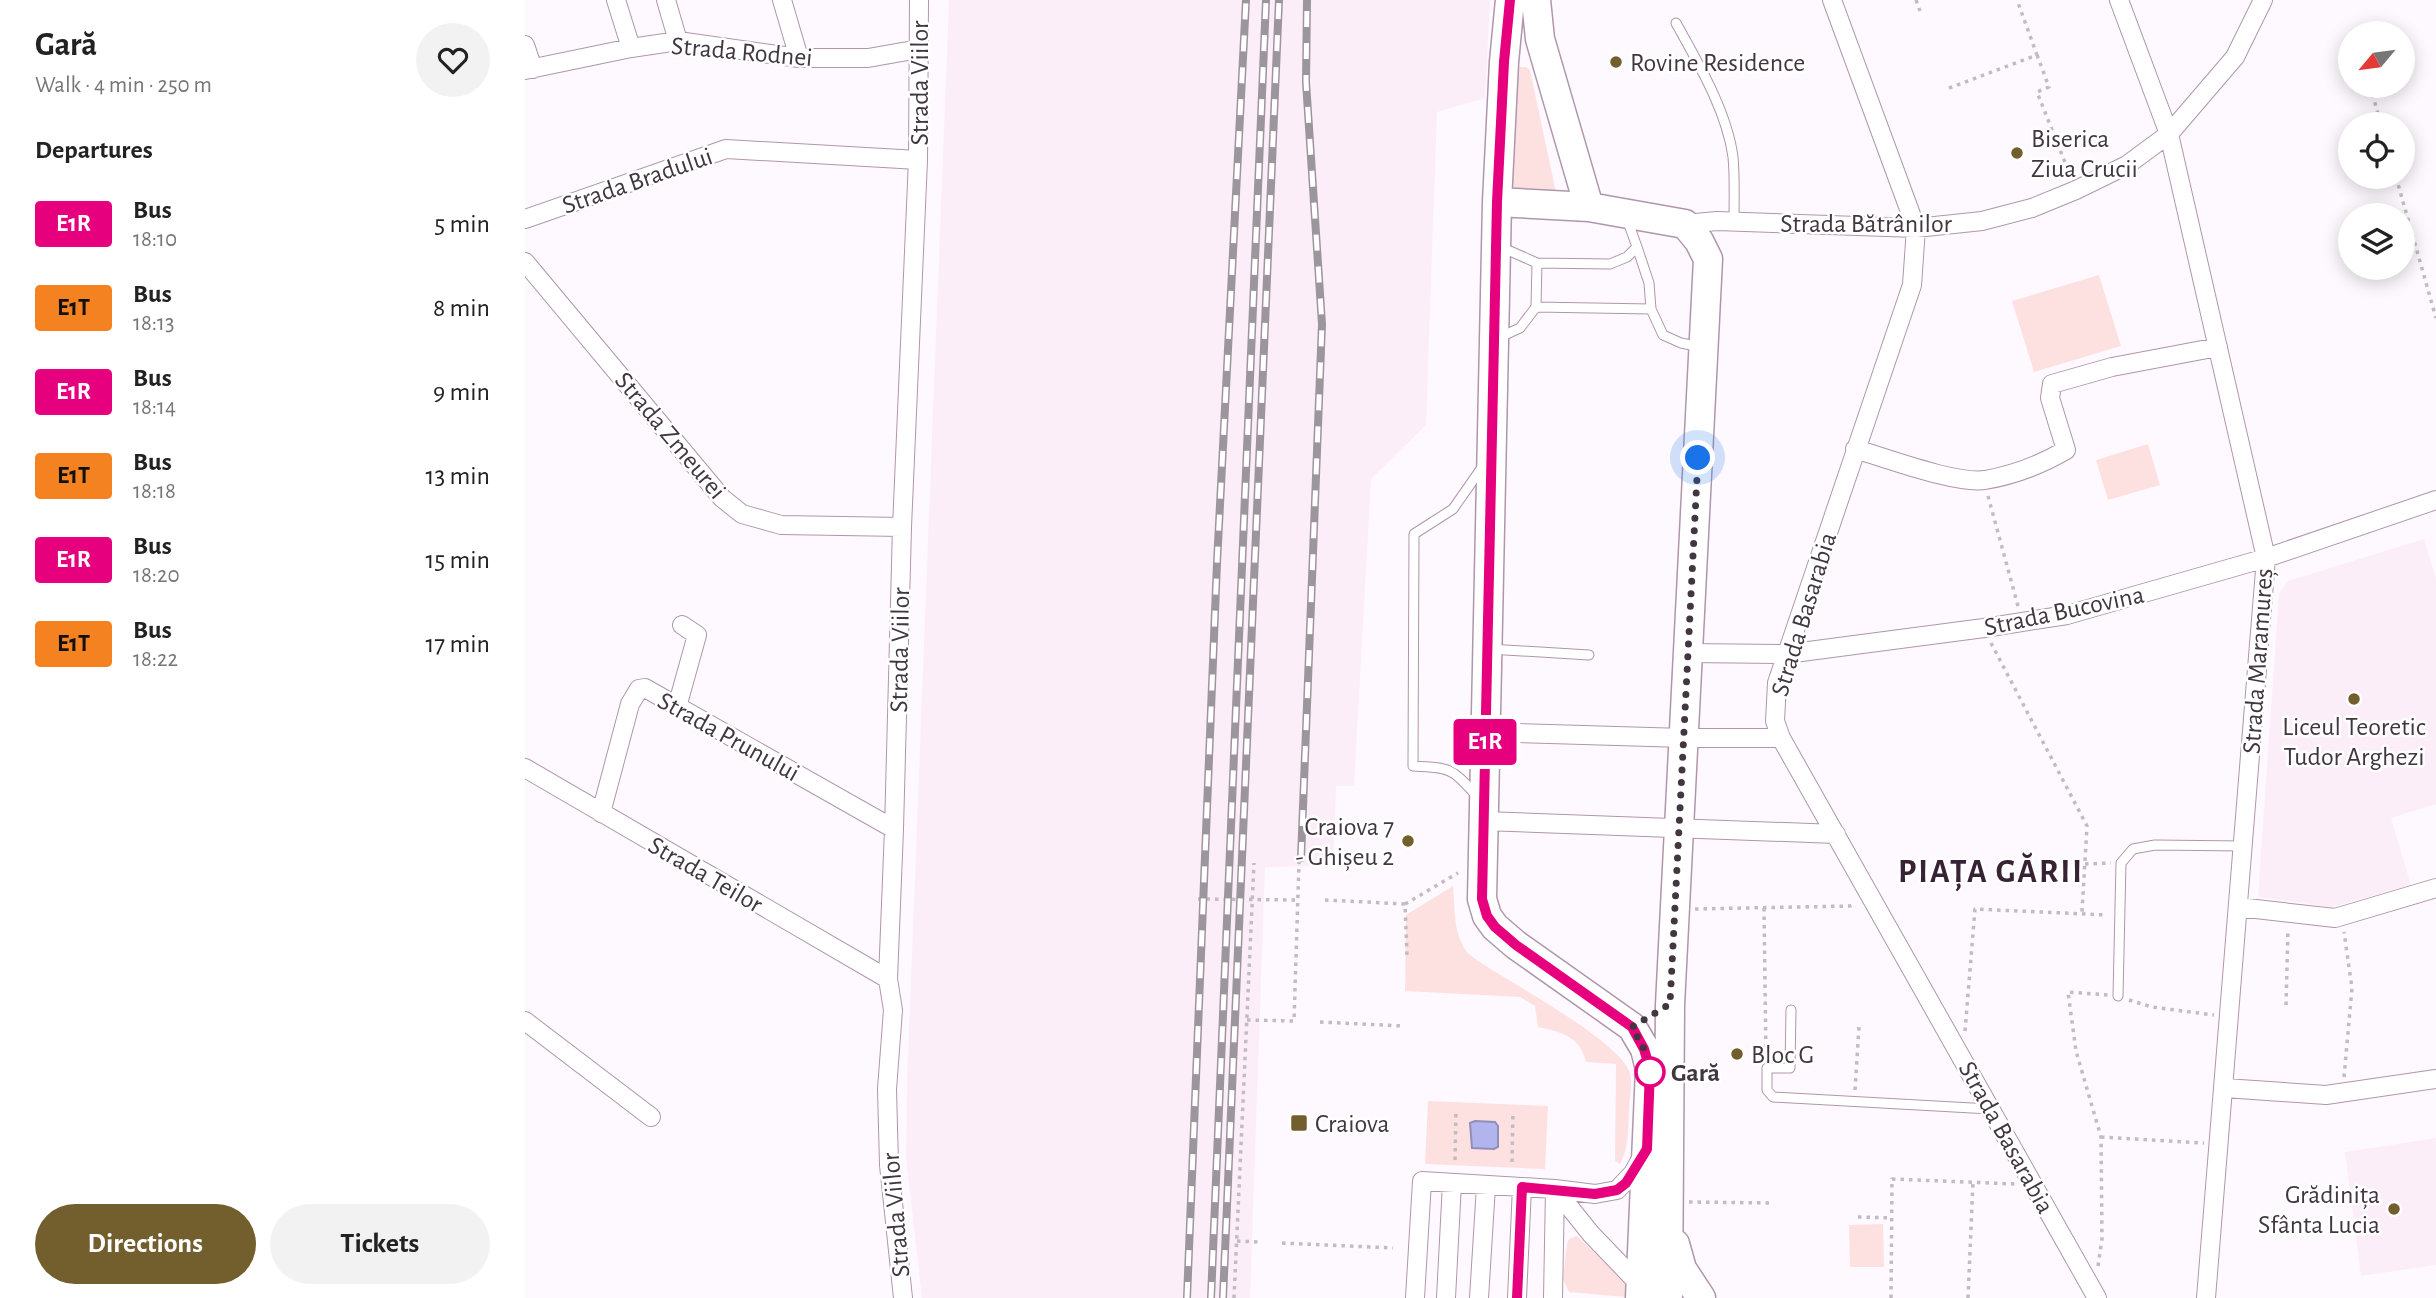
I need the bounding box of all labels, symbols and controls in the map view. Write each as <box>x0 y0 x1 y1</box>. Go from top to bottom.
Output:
street label: Strada Viilor <box>907 20 933 146</box>
north arrow <box>2338 21 2415 98</box>
map controls <box>2338 21 2415 280</box>
button: heart <box>416 23 490 97</box>
text: Gară <box>35 29 97 62</box>
street label: Strada Rodnei <box>670 33 814 71</box>
place label: Rovine Residence <box>1630 50 1805 76</box>
marker: Rovine Residence <box>1608 54 1624 70</box>
text: Walk · 4 min · 250 m <box>35 74 212 97</box>
button: locate <box>2338 112 2415 189</box>
place label: Biserica Ziua Crucii <box>2031 126 2138 182</box>
text: Departures <box>35 137 153 163</box>
street label: Strada Bradului <box>559 143 716 219</box>
marker: Biserica Ziua Crucii <box>2009 145 2025 161</box>
text: Bus <box>133 197 172 223</box>
button: layers <box>2338 203 2415 280</box>
text: 5 min <box>434 211 490 237</box>
street label: Strada Bătrânilor <box>1780 211 1952 237</box>
text: E1R <box>56 212 91 236</box>
text: 18:10 <box>133 228 177 251</box>
text: Bus <box>133 281 172 307</box>
text: 8 min <box>433 295 490 321</box>
text: E1T <box>57 296 90 320</box>
text: 18:13 <box>133 312 174 335</box>
text: Bus <box>133 365 172 391</box>
street label: Strada Zmeurei <box>610 367 731 504</box>
text: 9 min <box>433 379 490 405</box>
text: E1R <box>56 380 91 404</box>
text: 18:14 <box>133 396 176 419</box>
your location <box>1680 440 1715 475</box>
text: Bus <box>133 449 172 475</box>
text: 13 min <box>426 463 490 489</box>
text: E1T <box>57 464 90 488</box>
text: 18:18 <box>133 480 176 503</box>
street label: Strada Basarabia <box>1767 529 1841 699</box>
text: Bus <box>133 533 172 559</box>
text: 15 min <box>425 547 490 573</box>
text: E1R <box>56 548 91 572</box>
text: 18:20 <box>133 564 180 587</box>
street label: Strada Maramureș <box>2239 567 2279 755</box>
street label: Strada Bucovina <box>1982 581 2147 641</box>
street label: Strada Viilor <box>886 587 914 713</box>
text: Bus <box>133 617 172 643</box>
text: 17 min <box>425 631 490 657</box>
text: E1T <box>57 632 90 656</box>
text: 18:22 <box>133 648 178 671</box>
street label: Strada Prunului <box>653 687 804 786</box>
marker: Liceul Teoretic Tudor Arghezi <box>2346 691 2362 707</box>
place label: Liceul Teoretic Tudor Arghezi <box>2282 714 2426 770</box>
line badge: E1R <box>1445 719 1525 765</box>
text: E1R <box>1467 730 1503 754</box>
place label: Craiova 7 - Ghișeu 2 <box>1296 814 1394 872</box>
street label: Strada Teilor <box>644 832 768 918</box>
marker: Craiova 7 - Ghișeu 2 <box>1400 833 1416 849</box>
district label: PIAȚA GĂRII <box>1898 852 2084 892</box>
place label: Bloc G <box>1751 1042 1814 1068</box>
marker: Bloc G <box>1729 1046 1745 1062</box>
marker: Gară <box>1635 1057 1665 1087</box>
street label: Strada Basarabia <box>1954 1057 2059 1218</box>
place label: Gară <box>1671 1060 1720 1086</box>
place label: Craiova <box>1315 1111 1389 1137</box>
marker: Craiova <box>1289 1113 1309 1133</box>
street label: Strada Viilor <box>878 1151 914 1278</box>
place label: Grădinița Sfânta Lucia <box>2258 1182 2380 1238</box>
marker: Grădinița Sfânta Lucia <box>2386 1201 2402 1217</box>
button: Directions <box>35 1204 256 1284</box>
button: Tickets <box>270 1204 490 1284</box>

